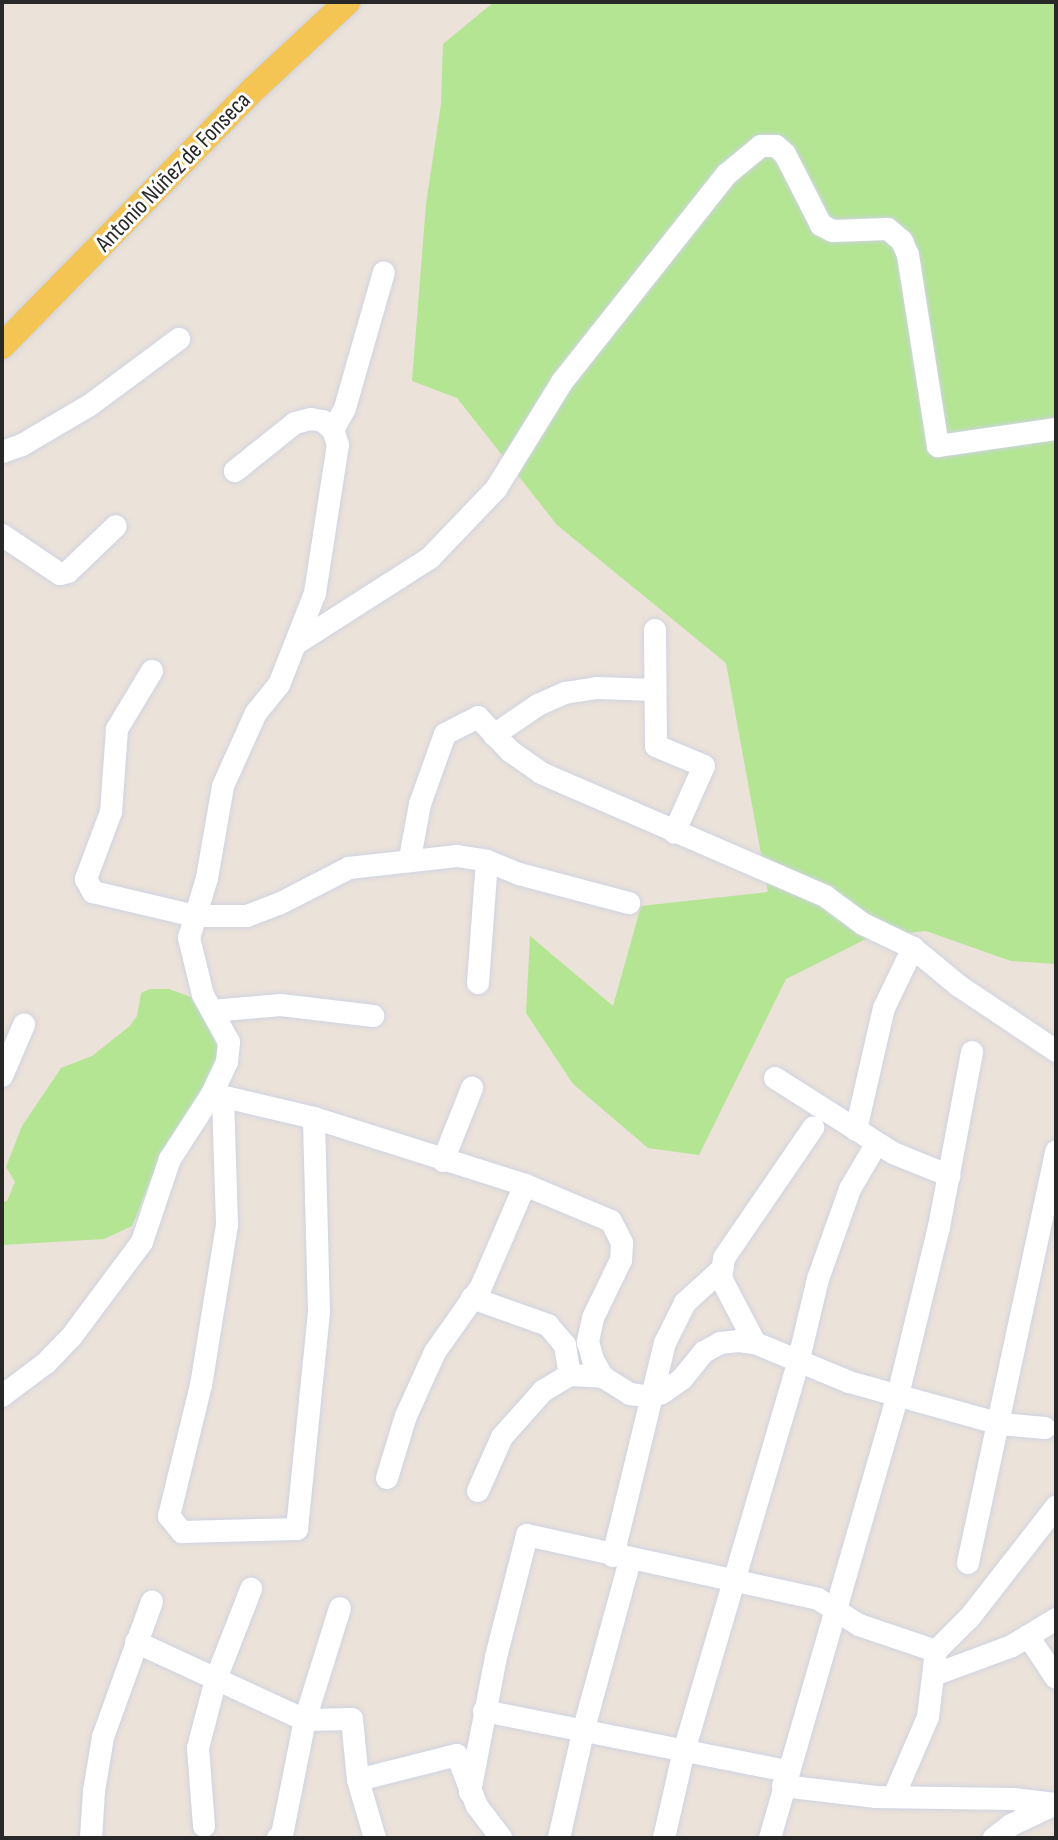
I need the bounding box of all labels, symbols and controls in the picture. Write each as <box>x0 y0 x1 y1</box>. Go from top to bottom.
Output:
street label: Antonio Núñez de Fonseca <box>89 86 257 258</box>

